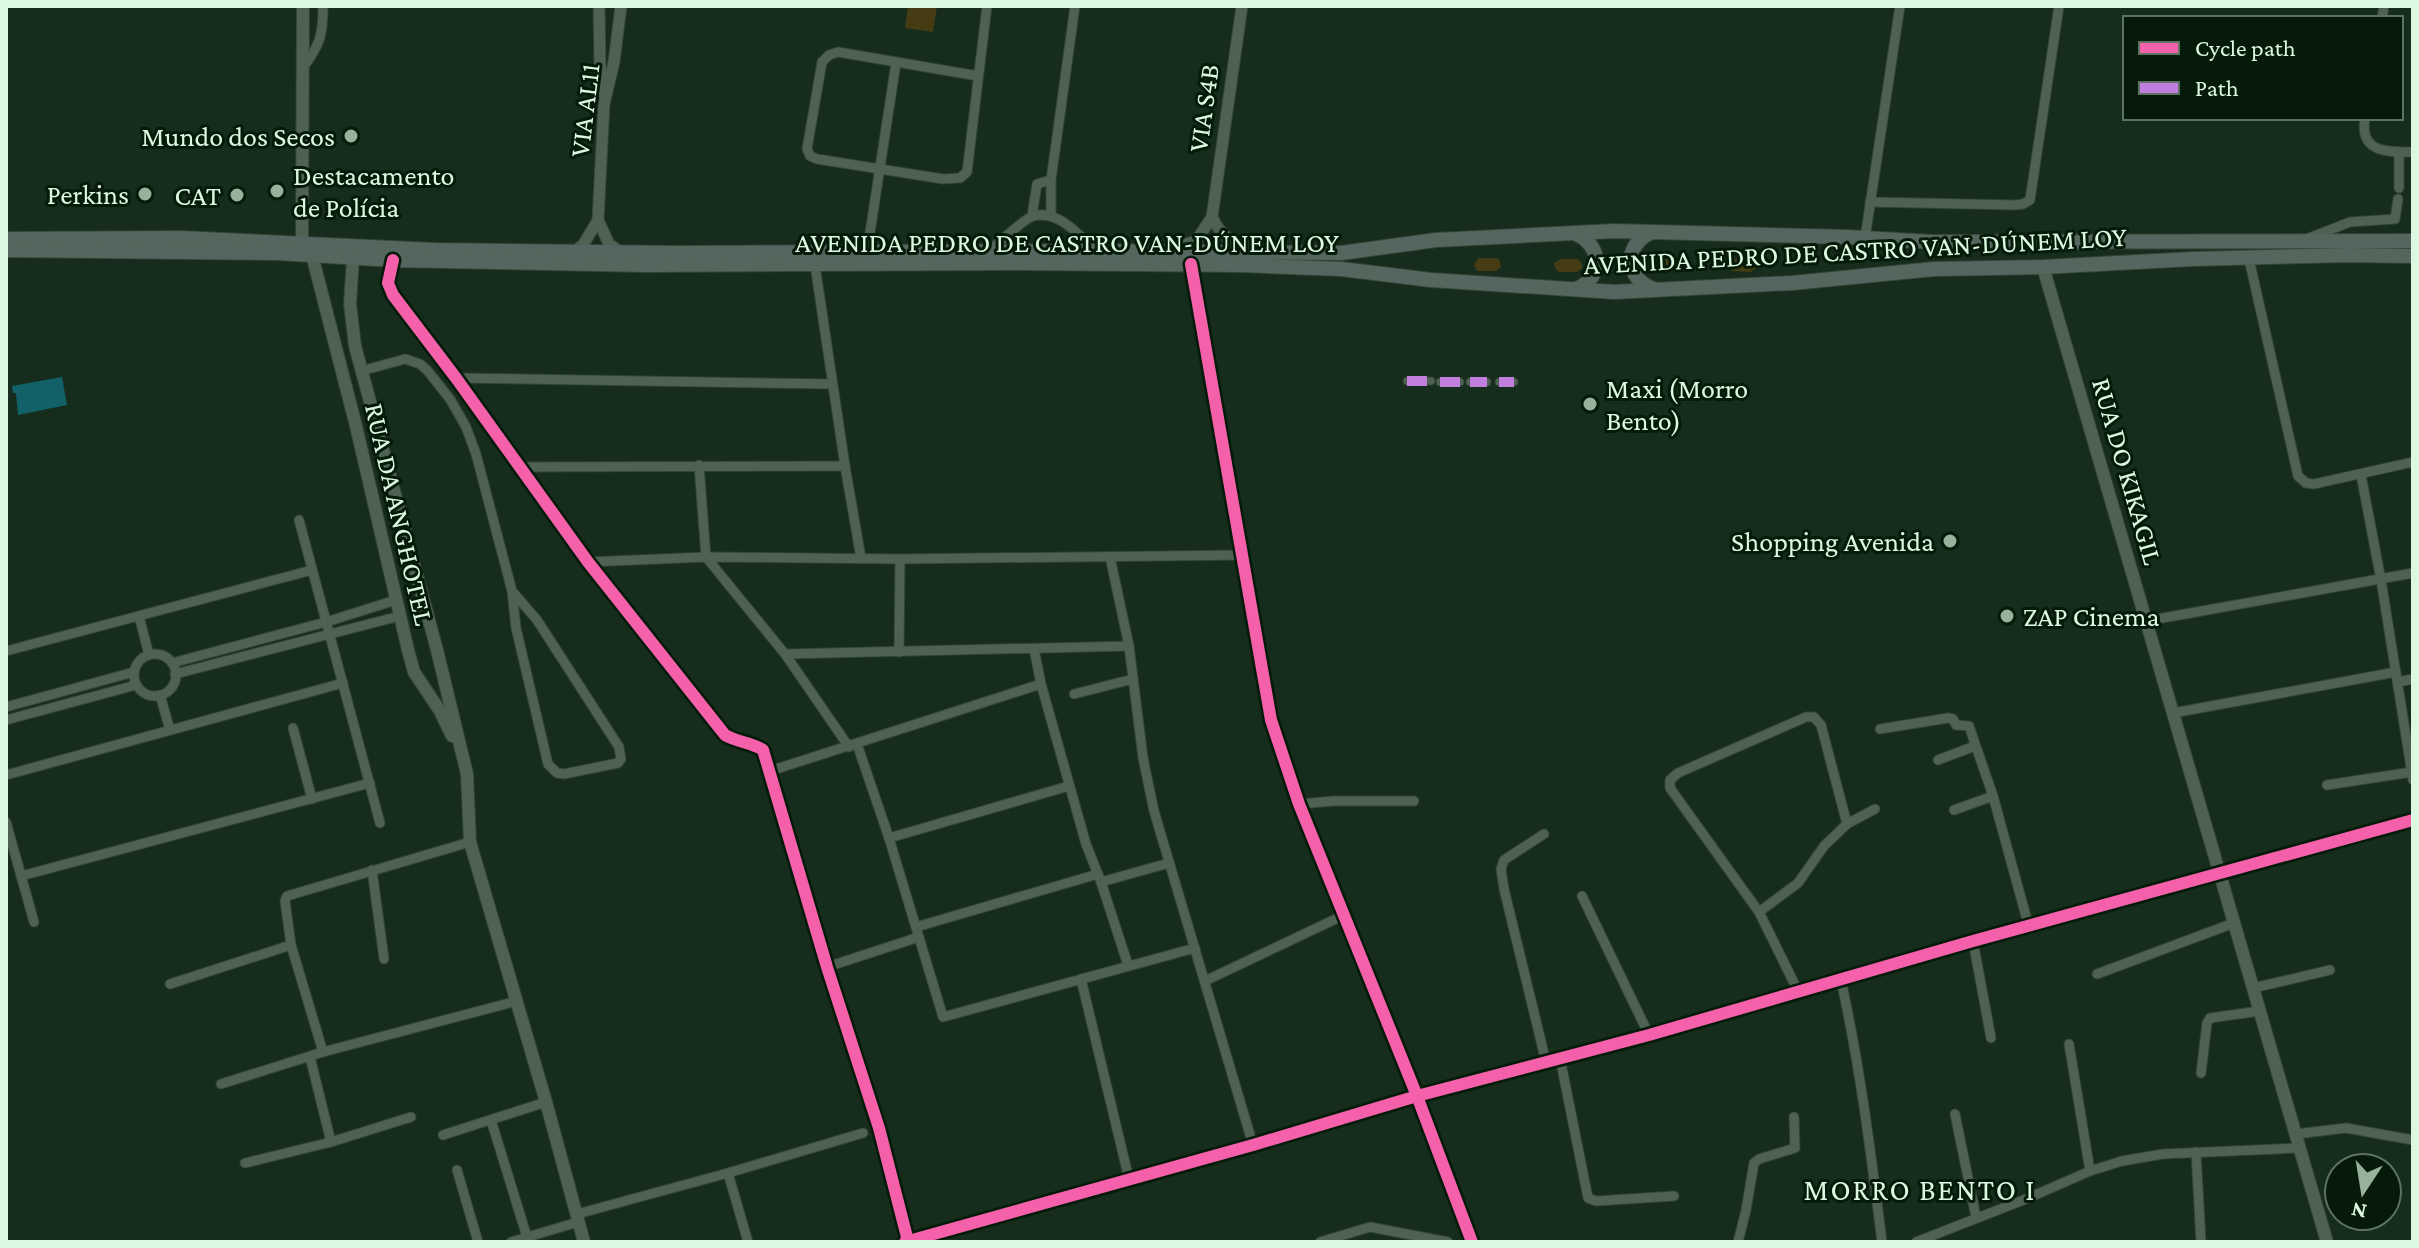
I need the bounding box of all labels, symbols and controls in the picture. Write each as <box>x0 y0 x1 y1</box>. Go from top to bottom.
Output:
legend <box>2123 16 2403 120</box>
text: Cycle path <box>2195 34 2296 61</box>
street label: VIA AL11 <box>563 61 606 159</box>
street label: VIA S4B <box>1182 62 1225 154</box>
text: Path <box>2195 74 2239 101</box>
place label: Mundo dos Secos <box>141 121 335 152</box>
marker: Mundo dos Secos <box>342 127 360 145</box>
place label: Destacamento de Polícia <box>293 160 454 223</box>
place label: Perkins <box>47 179 129 210</box>
place label: CAT <box>175 180 221 211</box>
marker: Destacamento de Polícia <box>268 182 286 200</box>
marker: Perkins <box>136 185 154 203</box>
marker: CAT <box>228 186 246 204</box>
street label: AVENIDA PEDRO DE CASTRO VAN-DÚNEM LOY <box>1583 221 2128 280</box>
street label: AVENIDA PEDRO DE CASTRO VAN-DÚNEM LOY <box>795 227 1339 258</box>
place label: Maxi (Morro Bento) <box>1606 373 1748 437</box>
street label: RUA DO KIKAGIL <box>2086 374 2169 568</box>
marker: Maxi (Morro Bento) <box>1581 395 1599 413</box>
street label: RUA DA ANGHOTEL <box>359 400 440 628</box>
place label: Shopping Avenida <box>1731 526 1934 557</box>
marker: Shopping Avenida <box>1941 532 1959 550</box>
place label: ZAP Cinema <box>2023 601 2159 632</box>
marker: ZAP Cinema <box>1998 607 2016 625</box>
north arrow <box>2323 1152 2403 1232</box>
district label: MORRO BENTO I <box>1804 1173 2036 1206</box>
text: N <box>2349 1197 2369 1225</box>

